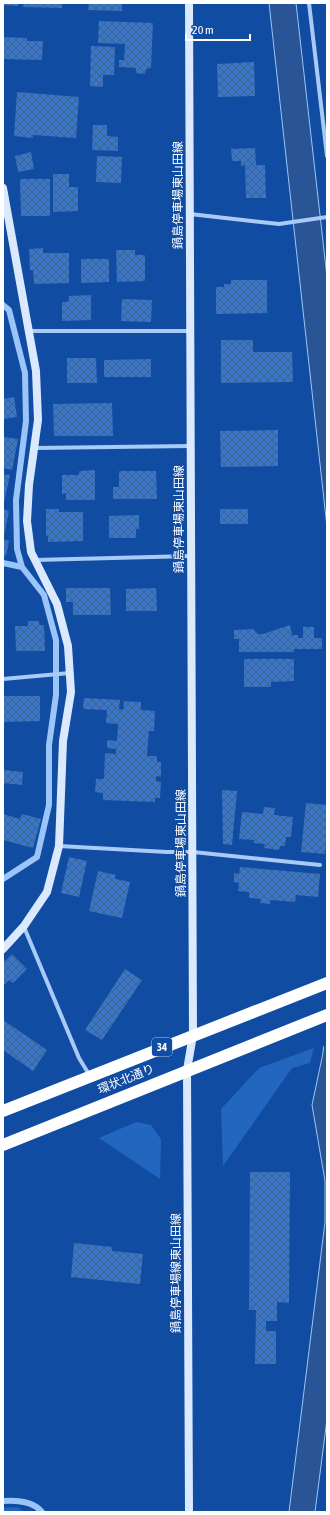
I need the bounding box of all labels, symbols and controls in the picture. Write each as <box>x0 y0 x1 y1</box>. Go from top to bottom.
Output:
scale bar <box>186 16 250 42</box>
text: 20 m <box>192 23 214 37</box>
street label: 鍋島停車場東山田線 <box>171 141 185 249</box>
street label: 鍋島停車場東山田線 <box>172 465 186 573</box>
street label: 鍋島停車場東山田線 <box>174 789 188 897</box>
road number: 34 <box>152 1038 172 1056</box>
street label: 環状北通り <box>96 1061 156 1097</box>
street label: 鍋島停車場線東山田線 <box>169 1213 183 1333</box>

